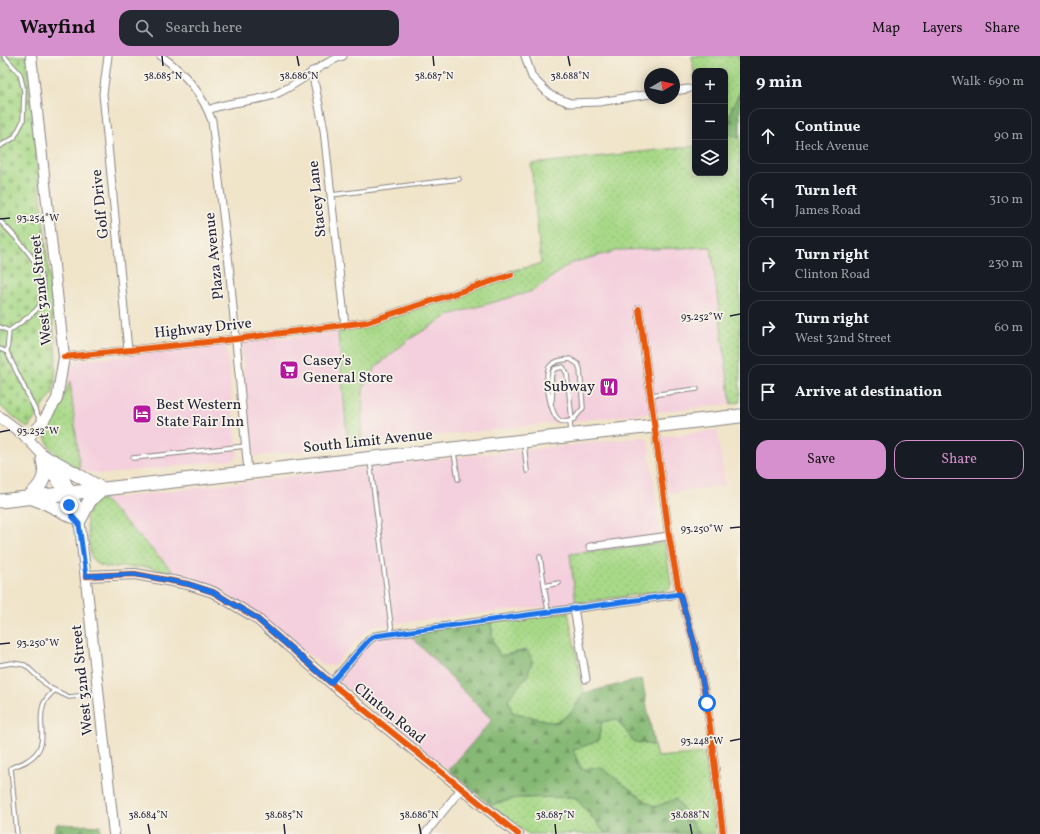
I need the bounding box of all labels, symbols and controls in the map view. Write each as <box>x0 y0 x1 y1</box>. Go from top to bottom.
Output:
search box <box>119 10 399 46</box>
text: Wayfind <box>20 15 95 41</box>
icon: search <box>133 17 155 39</box>
text: Search here <box>165 18 242 39</box>
text: Map <box>872 19 900 38</box>
text: Layers <box>922 19 962 38</box>
text: Share <box>984 19 1020 38</box>
north arrow <box>644 68 680 104</box>
map controls <box>692 68 728 176</box>
button: + <box>692 68 728 104</box>
text: 38.685°N <box>144 69 183 83</box>
text: 38.686°N <box>280 69 319 83</box>
text: 38.687°N <box>415 69 454 83</box>
text: 38.688°N <box>551 69 590 83</box>
text: 9 min <box>756 71 802 94</box>
text: Walk · 690 m <box>951 73 1024 91</box>
button: − <box>692 104 728 140</box>
text: Continue <box>795 117 860 138</box>
icon: ahead <box>757 125 779 147</box>
text: 90 m <box>994 127 1023 145</box>
text: Heck Avenue <box>795 138 869 156</box>
button: layers <box>692 140 728 176</box>
street label: Stacey Lane <box>304 159 332 239</box>
street label: Golf Drive <box>87 168 115 240</box>
text: Turn left <box>795 181 857 202</box>
icon: left <box>757 189 779 211</box>
text: 310 m <box>989 191 1023 209</box>
text: James Road <box>795 202 861 220</box>
text: 93.254°W <box>17 211 59 225</box>
street label: Plaza Avenue <box>200 211 230 301</box>
street label: West 32nd Street <box>26 234 58 346</box>
text: Turn right <box>795 245 869 266</box>
icon: right <box>757 253 779 275</box>
text: 230 m <box>988 255 1023 273</box>
text: Clinton Road <box>795 266 870 284</box>
text: Turn right <box>795 309 869 330</box>
text: 93.252°W <box>681 310 723 324</box>
street label: Highway Drive <box>153 313 253 345</box>
icon: right <box>757 317 779 339</box>
text: 60 m <box>995 319 1023 337</box>
text: West 32nd Street <box>795 330 891 348</box>
place label: Casey's General Store <box>303 351 393 389</box>
supermarket icon: Casey's General Store <box>278 359 300 381</box>
restaurant icon: Subway <box>598 376 620 398</box>
place label: Subway <box>543 377 595 398</box>
icon: arrive <box>757 381 779 403</box>
text: Arrive at destination <box>795 382 942 403</box>
place label: Best Western State Fair Inn <box>156 395 244 433</box>
hotel icon: Best Western State Fair Inn <box>131 403 153 425</box>
text: 93.252°W <box>17 424 59 438</box>
street label: South Limit Avenue <box>302 425 434 459</box>
button: Save <box>756 440 886 479</box>
button: Share <box>894 440 1024 479</box>
route end <box>60 496 78 514</box>
text: 93.250°W <box>681 522 723 536</box>
street label: West 32nd Street <box>67 624 99 736</box>
text: 93.250°W <box>17 636 59 650</box>
street label: Clinton Road <box>349 679 429 749</box>
route start <box>698 694 716 712</box>
text: 93.248°W <box>681 734 723 748</box>
text: 38.684°N <box>128 808 168 822</box>
text: 38.685°N <box>265 808 304 822</box>
text: 38.686°N <box>400 808 439 822</box>
text: 38.687°N <box>536 808 575 822</box>
text: 38.688°N <box>671 808 710 822</box>

